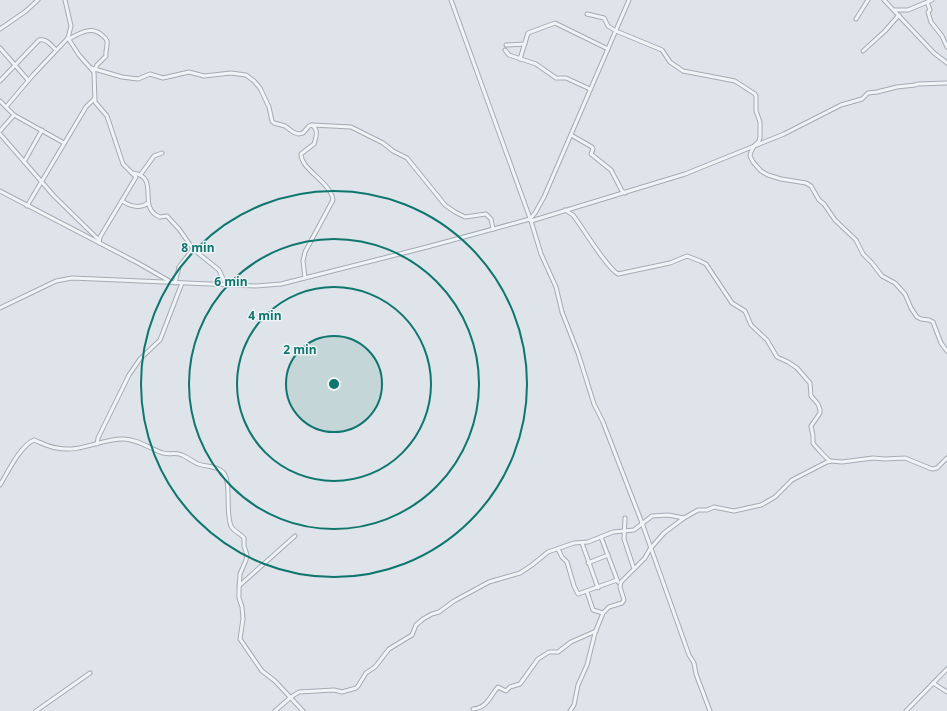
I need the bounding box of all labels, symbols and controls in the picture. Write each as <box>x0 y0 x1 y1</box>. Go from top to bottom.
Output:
text: 8 min <box>181 239 215 256</box>
text: 6 min <box>214 273 248 290</box>
text: 4 min <box>248 307 282 324</box>
text: 2 min <box>283 341 317 358</box>
centre of rings <box>327 377 341 391</box>

